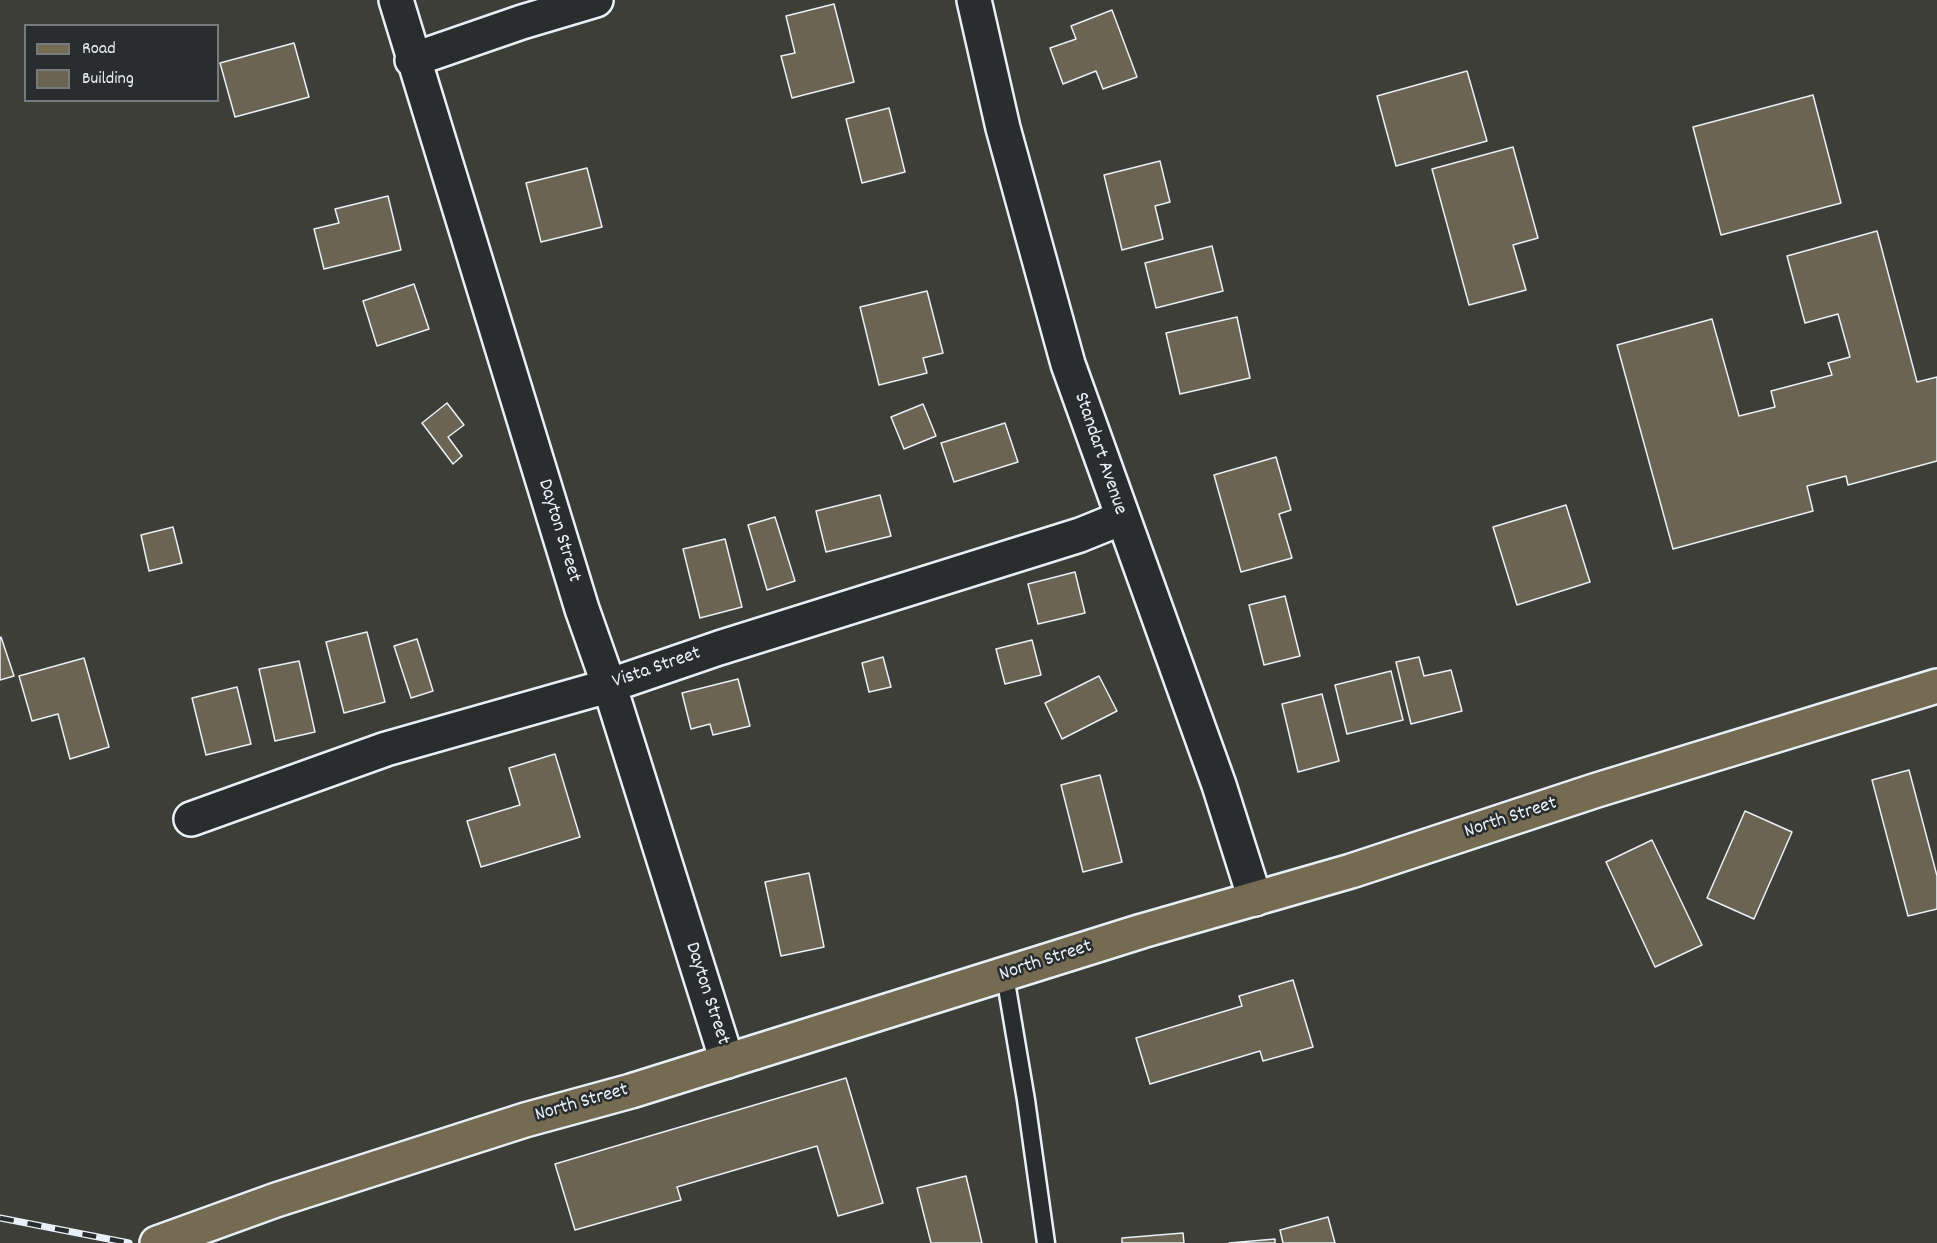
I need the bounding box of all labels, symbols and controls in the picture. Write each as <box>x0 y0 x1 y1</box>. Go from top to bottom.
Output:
legend <box>24 24 219 102</box>
text: Road <box>82 37 116 62</box>
text: Building <box>82 67 134 92</box>
street label: Standart Avenue <box>1067 390 1131 518</box>
street label: Dayton Street <box>531 477 585 585</box>
street label: Vista Street <box>610 643 704 695</box>
street label: North Street <box>1462 793 1560 845</box>
street label: North Street <box>997 936 1095 988</box>
street label: Dayton Street <box>678 940 734 1048</box>
street label: North Street <box>533 1079 631 1129</box>

